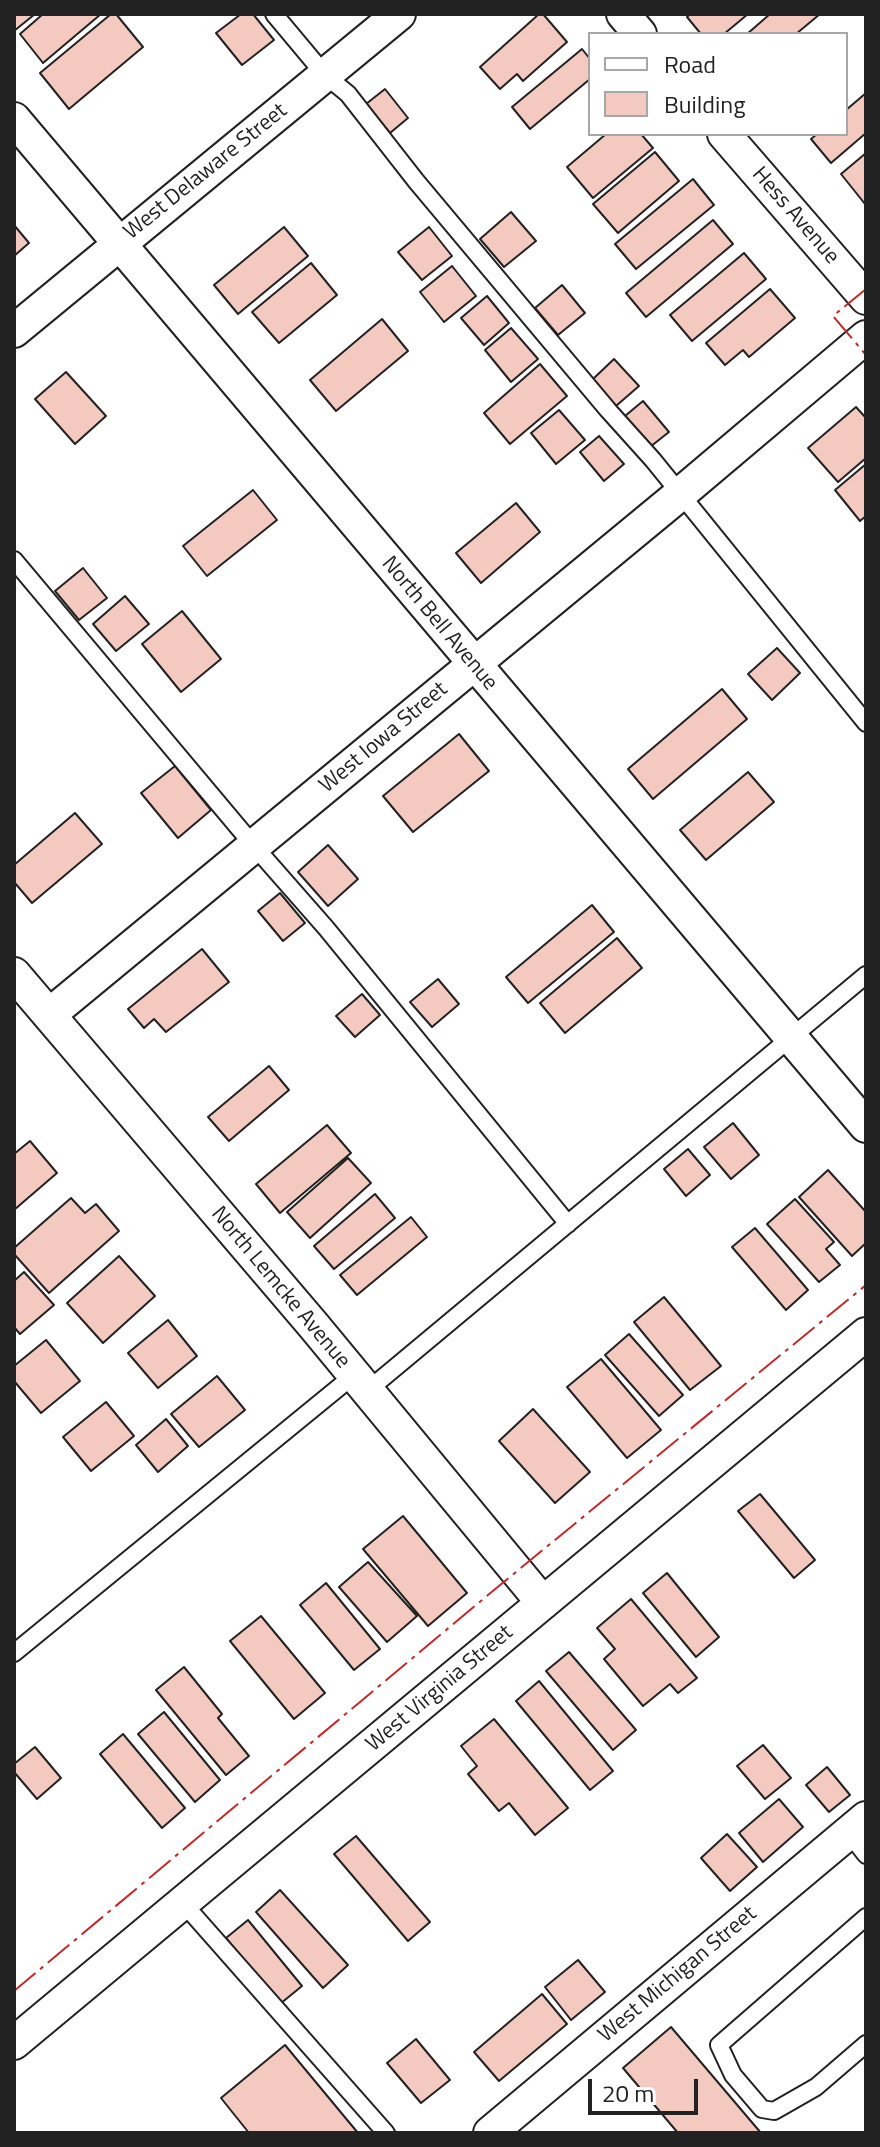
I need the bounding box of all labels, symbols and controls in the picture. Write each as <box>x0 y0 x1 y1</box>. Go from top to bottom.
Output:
legend <box>588 32 848 136</box>
text: Road <box>664 46 716 82</box>
text: Building <box>664 86 746 122</box>
street label: West Delaware Street <box>119 98 293 246</box>
street label: Hess Avenue <box>746 162 844 270</box>
street label: North Bell Avenue <box>375 552 503 696</box>
street label: West Iowa Street <box>315 677 453 799</box>
street label: North Lemcke Avenue <box>205 1202 355 1374</box>
street label: West Virginia Street <box>361 1620 519 1758</box>
street label: West Michigan Street <box>594 1901 762 2049</box>
scale bar <box>592 2063 702 2113</box>
text: 20 m <box>602 2075 654 2111</box>

